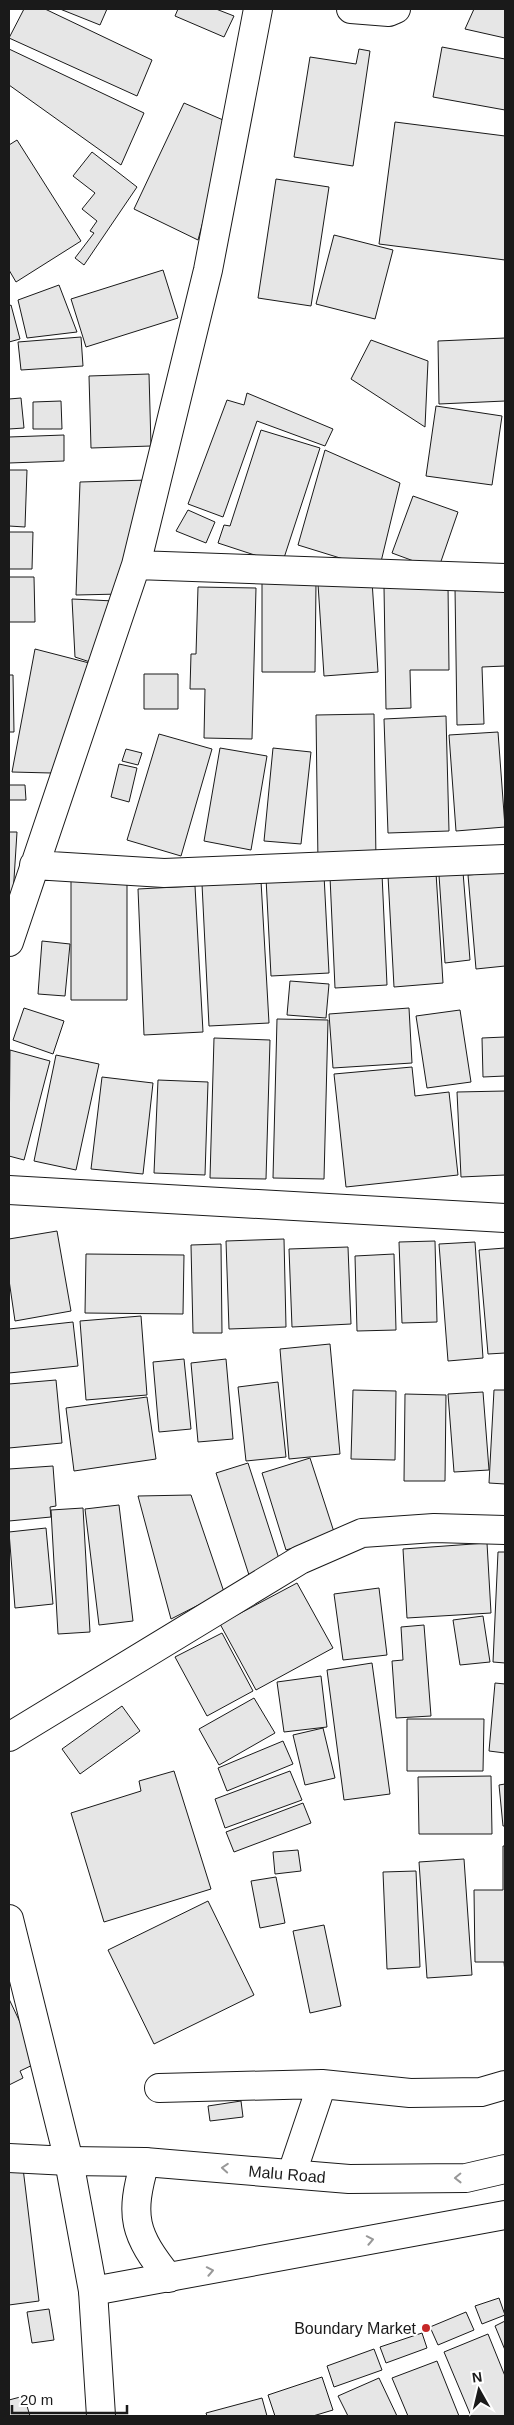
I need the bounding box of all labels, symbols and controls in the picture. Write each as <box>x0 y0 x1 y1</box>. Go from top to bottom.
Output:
street label: Malu Road <box>248 2162 326 2186</box>
one-way arrow <box>221 2163 229 2174</box>
one-way arrow <box>453 2173 461 2183</box>
one-way arrow <box>365 2236 374 2246</box>
one-way arrow <box>205 2266 214 2276</box>
place label: Boundary Market <box>294 2320 417 2337</box>
marker: Boundary Market <box>420 2322 432 2334</box>
north arrow <box>454 2365 504 2415</box>
text: N <box>471 2368 483 2386</box>
scale bar <box>12 2382 128 2414</box>
text: 20 m <box>20 2391 53 2408</box>

